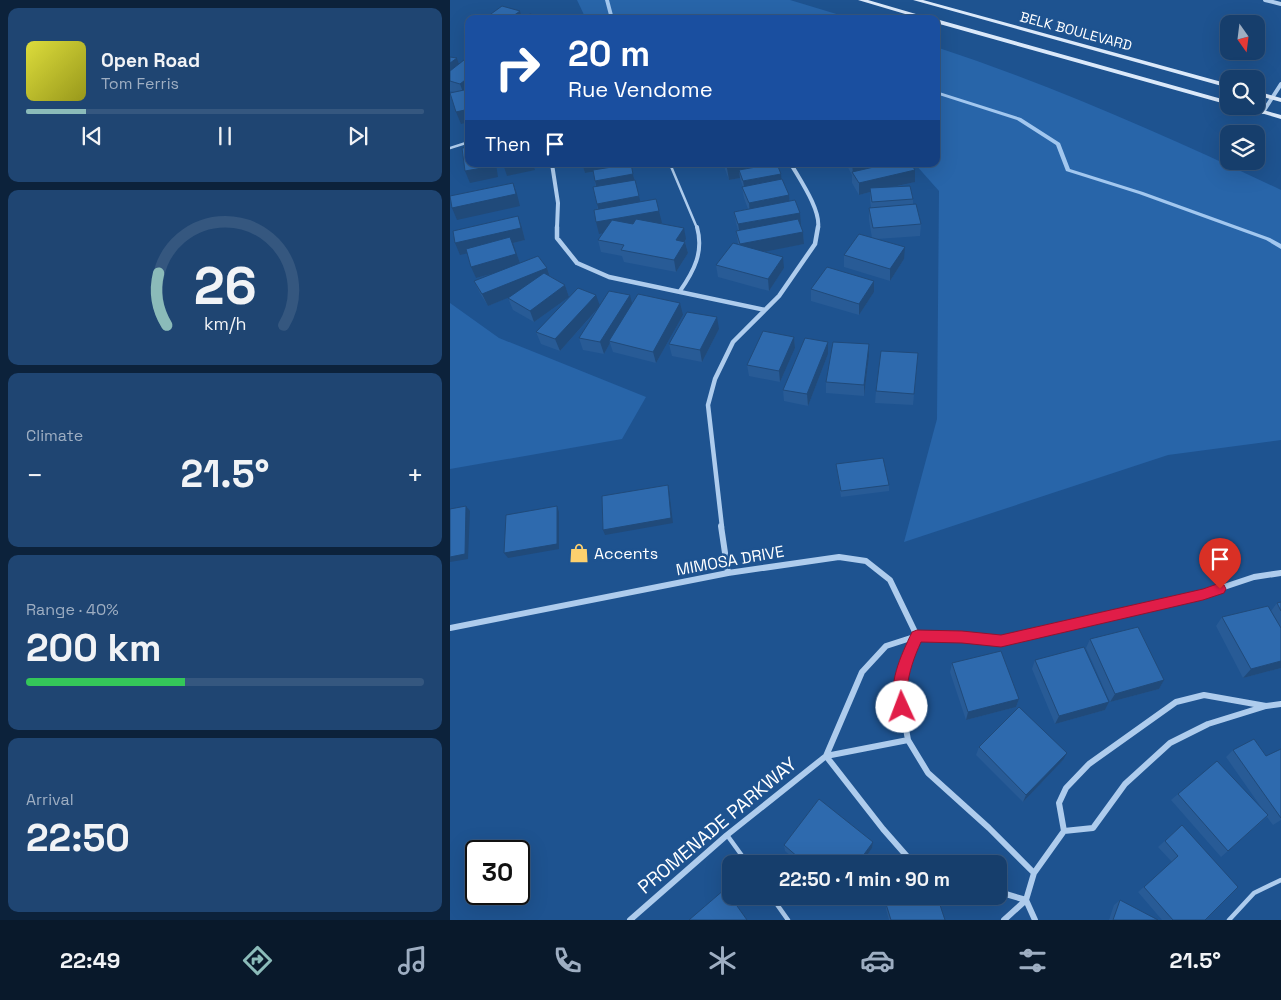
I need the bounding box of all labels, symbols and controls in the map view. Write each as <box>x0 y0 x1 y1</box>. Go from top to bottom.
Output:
street label: BELK BOULEVARD <box>1018 7 1134 55</box>
north arrow <box>1220 15 1265 60</box>
map controls <box>1220 15 1265 170</box>
text: 20 m <box>568 32 650 76</box>
icon: right <box>485 35 550 100</box>
text: Open Road <box>101 48 200 73</box>
button: search <box>1220 70 1265 115</box>
text: Tom Ferris <box>101 73 179 94</box>
text: Rue Vendome <box>568 75 713 103</box>
icon: previous <box>78 122 106 150</box>
icon: pause <box>211 122 239 150</box>
icon: next <box>344 122 372 150</box>
button: layers <box>1220 125 1265 170</box>
icon: arrive <box>541 130 569 158</box>
text: Then <box>485 132 531 157</box>
text: 26 <box>193 253 257 319</box>
text: km/h <box>204 312 246 335</box>
text: Climate <box>26 425 83 446</box>
text: 21.5° <box>181 450 269 498</box>
text: − <box>26 457 43 493</box>
text: + <box>407 457 424 493</box>
pin <box>1199 538 1241 589</box>
street label: MIMOSA DRIVE <box>674 541 786 580</box>
shop icon: Accents <box>568 542 590 564</box>
place label: Accents <box>594 543 658 564</box>
icon: arrive <box>1206 545 1234 573</box>
text: Range · 40% <box>26 599 119 620</box>
text: 200 km <box>26 624 161 672</box>
position arrow <box>875 680 927 732</box>
street label: PROMENADE PARKWAY <box>633 751 802 899</box>
text: Arrival <box>26 789 74 810</box>
text: 22:50 <box>26 814 130 862</box>
speed limit sign: 30 <box>465 840 530 905</box>
text: 22:50 · 1 min · 90 m <box>779 867 950 892</box>
icon: directions <box>240 943 275 978</box>
icon: music <box>395 943 430 978</box>
icon: phone <box>550 943 585 978</box>
icon: climate <box>705 943 740 978</box>
icon: car <box>860 943 895 978</box>
icon: filters <box>1015 943 1050 978</box>
text: 22:49 <box>60 946 120 974</box>
text: 21.5° <box>1170 946 1221 974</box>

